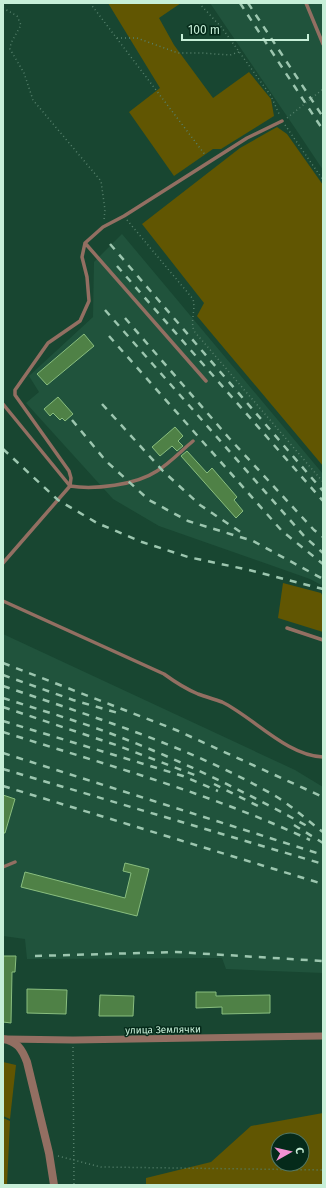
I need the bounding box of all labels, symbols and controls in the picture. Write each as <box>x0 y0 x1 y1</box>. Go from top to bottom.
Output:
scale bar <box>182 16 308 42</box>
text: 100 m <box>188 23 220 37</box>
street label: улица Землячки <box>125 1023 201 1037</box>
north arrow <box>270 1132 310 1172</box>
text: С <box>293 1147 306 1155</box>

